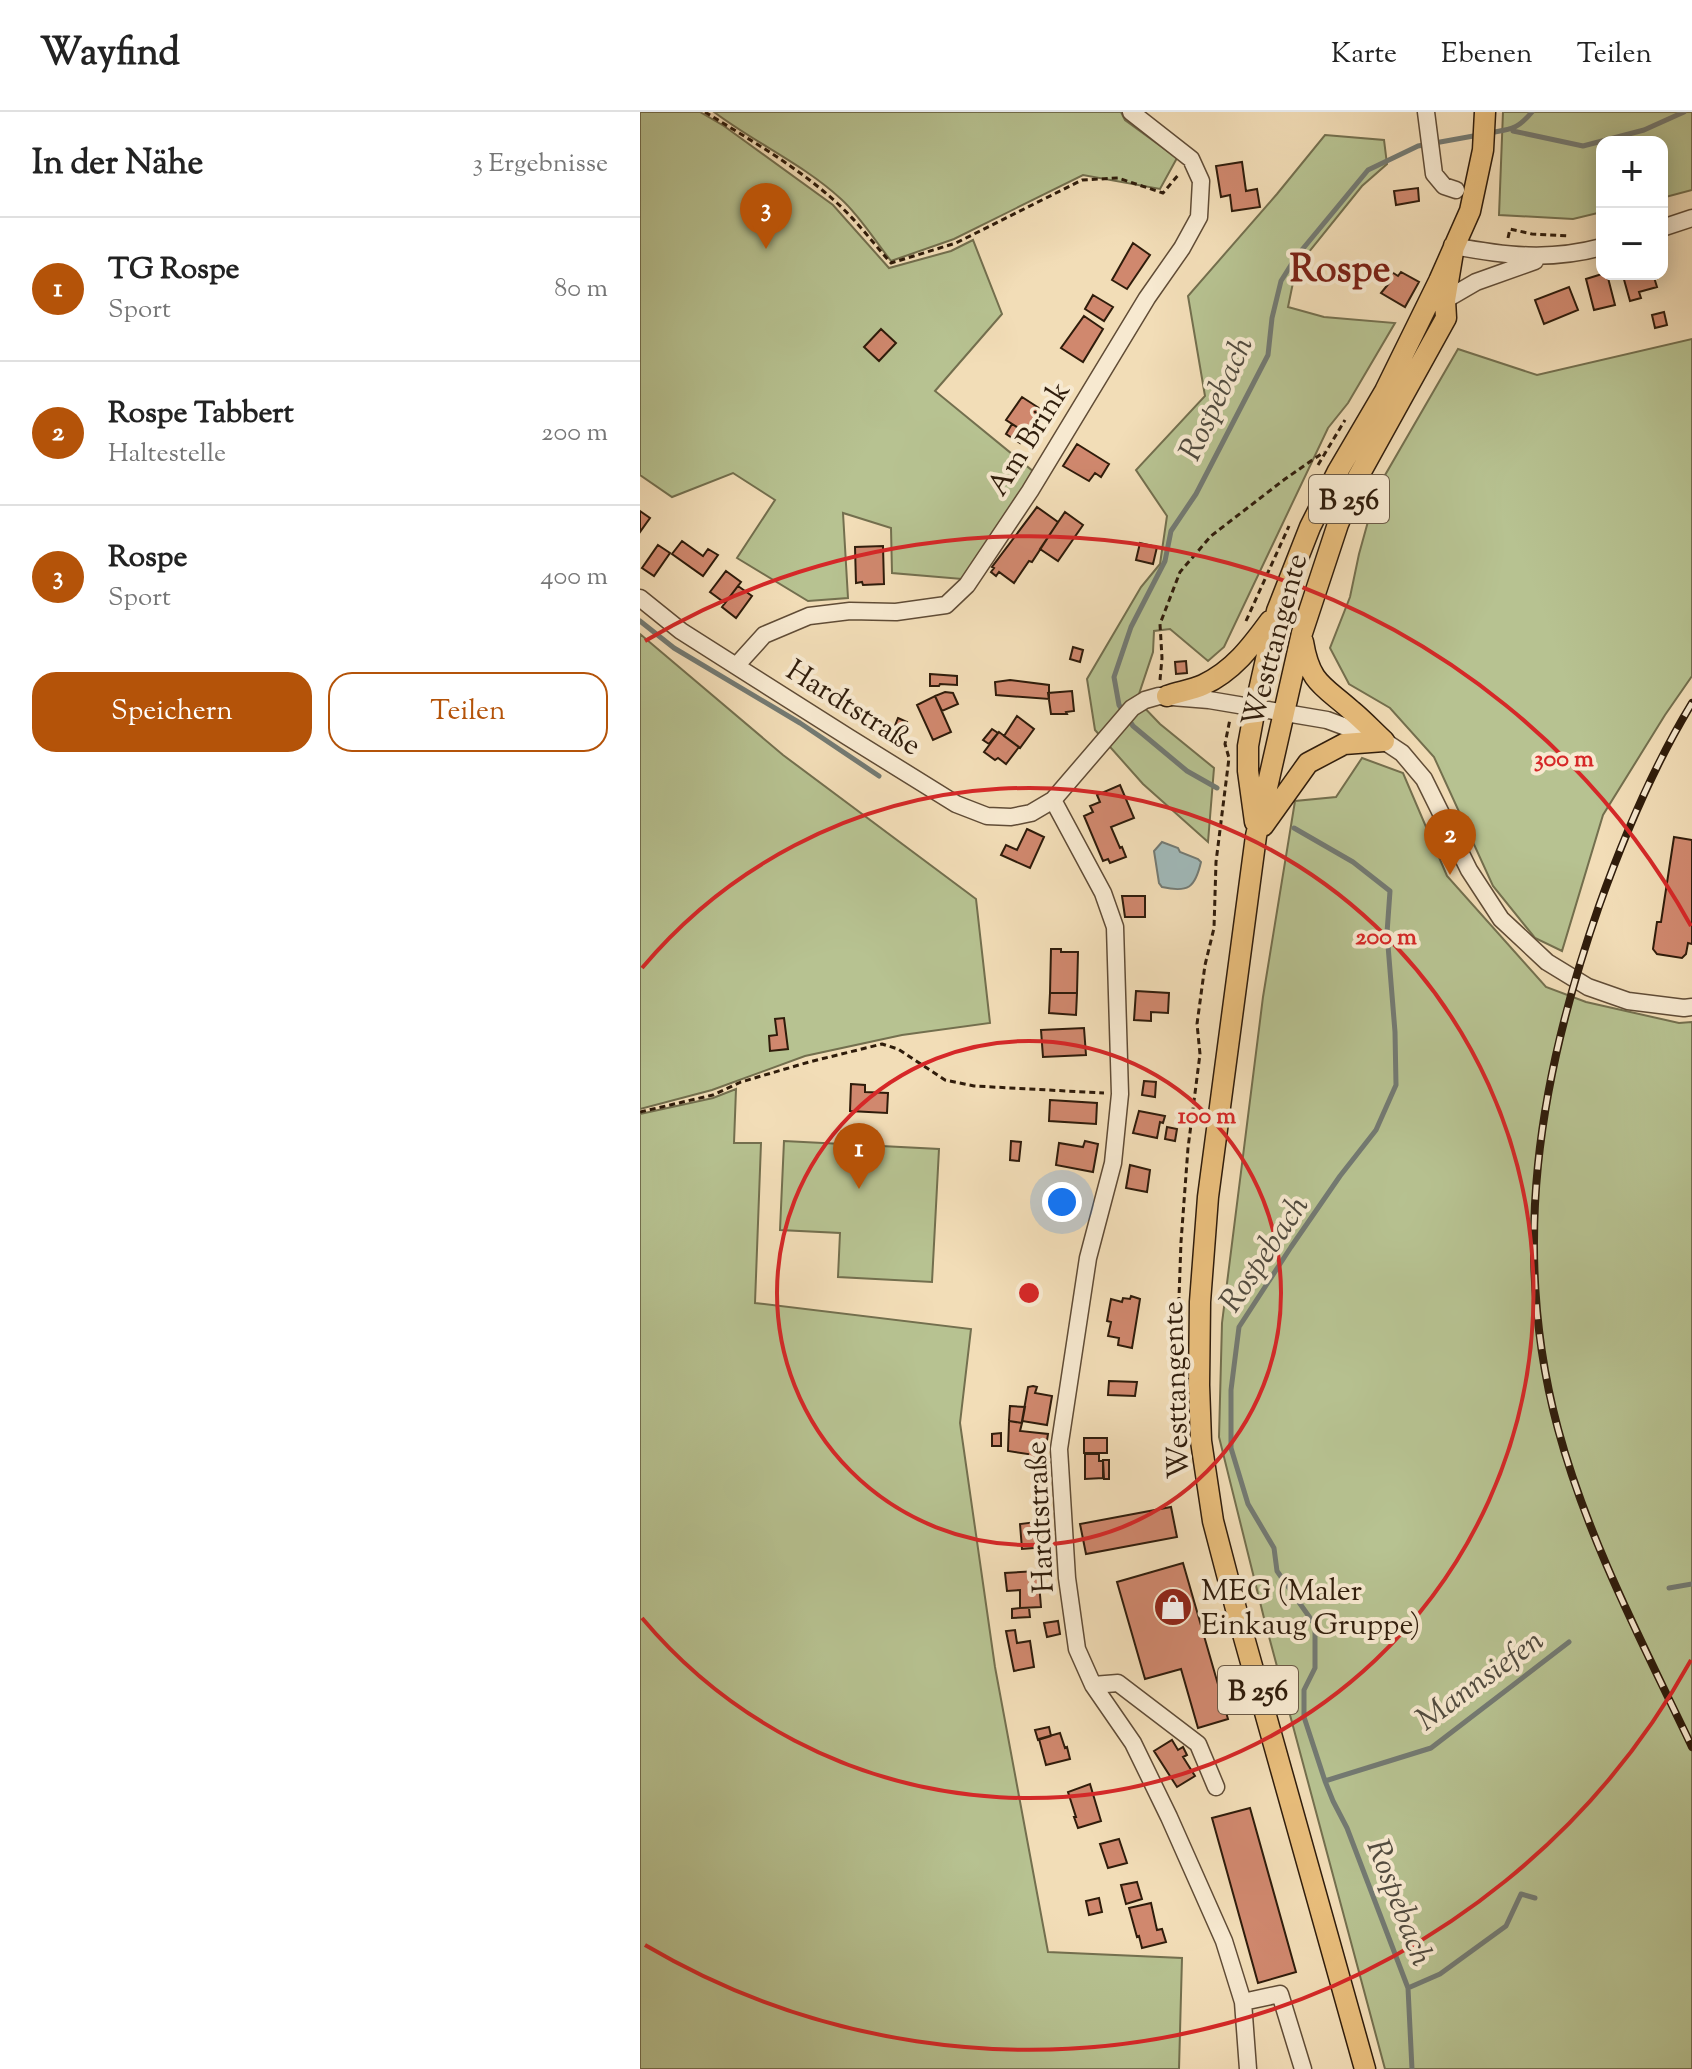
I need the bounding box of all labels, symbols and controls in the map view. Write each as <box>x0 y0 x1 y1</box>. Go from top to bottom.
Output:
text: Wayfind <box>40 28 180 82</box>
text: Karte <box>1331 35 1397 75</box>
text: Ebenen <box>1441 35 1533 75</box>
text: Teilen <box>1577 35 1652 75</box>
map controls <box>1596 136 1668 280</box>
button: + <box>1596 136 1668 208</box>
text: In der Nähe <box>32 140 203 189</box>
text: 3 Ergebnisse <box>473 146 608 183</box>
pin: 3 <box>740 183 792 249</box>
button: − <box>1596 208 1668 280</box>
district label: Rospe <box>1290 245 1390 299</box>
text: TG Rospe <box>108 249 240 292</box>
text: 1 <box>54 271 62 308</box>
text: 80 m <box>554 271 608 308</box>
text: Sport <box>108 292 171 329</box>
water label: Rospebach <box>1169 329 1267 469</box>
street label: Am Brink <box>978 374 1082 505</box>
text: Rospe Tabbert <box>108 393 294 436</box>
text: 2 <box>52 415 64 452</box>
text: 200 m <box>541 415 608 452</box>
text: Haltestelle <box>108 436 226 473</box>
road number: B 256 <box>1309 475 1389 523</box>
text: Rospe <box>108 537 188 580</box>
street label: Westtangente <box>1233 549 1320 732</box>
text: 3 <box>53 559 63 596</box>
text: 400 m <box>541 559 608 596</box>
text: Sport <box>108 580 171 617</box>
street label: Hardtstraße <box>777 651 929 768</box>
button: Speichern <box>32 672 312 752</box>
button: Teilen <box>328 672 608 752</box>
text: 300 m <box>1534 743 1594 777</box>
pin: 2 <box>1424 809 1476 875</box>
text: 200 m <box>1355 921 1417 955</box>
text: 100 m <box>1178 1100 1236 1134</box>
pin: 1 <box>833 1123 885 1189</box>
your location <box>1042 1182 1082 1222</box>
water label: Rospebach <box>1209 1187 1322 1322</box>
centre of rings <box>1015 1279 1043 1307</box>
street label: Westtangente <box>1153 1300 1202 1480</box>
street label: Hardtstraße <box>1016 1440 1067 1594</box>
place label: MEG (Maler Einkaug Gruppe) <box>1201 1571 1420 1648</box>
shop icon: MEG (Maler Einkaug Gruppe) <box>1152 1586 1194 1628</box>
water label: Mannsiefen <box>1407 1619 1554 1744</box>
road number: B 256 <box>1218 1666 1298 1714</box>
water label: Rospebach <box>1353 1833 1444 1974</box>

